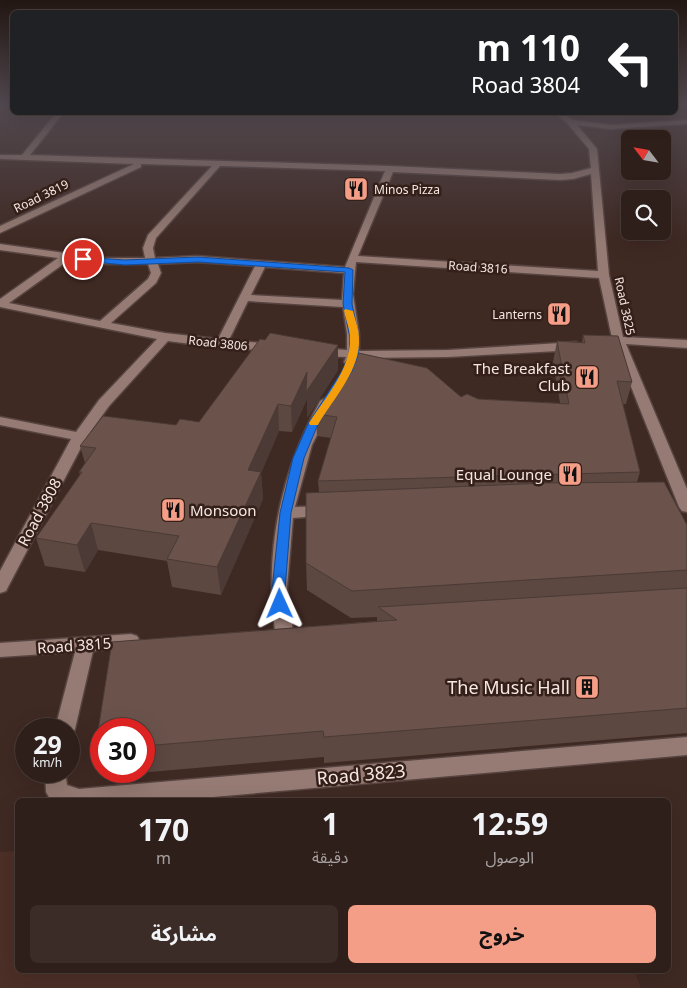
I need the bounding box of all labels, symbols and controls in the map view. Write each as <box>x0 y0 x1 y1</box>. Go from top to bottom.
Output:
text: 110 m <box>477 24 580 71</box>
icon: left <box>598 30 663 95</box>
text: Road 3804 <box>471 69 580 99</box>
north arrow <box>621 130 671 180</box>
map controls <box>621 130 671 240</box>
street label: Road 3819 <box>11 175 72 217</box>
restaurant icon: Minos Pizza <box>343 176 369 202</box>
place label: Minos Pizza <box>374 181 440 198</box>
button: search <box>621 190 671 240</box>
pin <box>62 238 104 280</box>
icon: arrive <box>69 245 97 273</box>
street label: Road 3816 <box>448 256 508 278</box>
street label: Road 3825 <box>611 275 640 337</box>
restaurant icon: Lanterns <box>546 301 572 327</box>
place label: Lanterns <box>492 306 542 323</box>
street label: Road 3806 <box>188 331 249 355</box>
place label: The Breakfast Club <box>473 358 571 395</box>
restaurant icon: The Breakfast Club <box>574 364 600 390</box>
restaurant icon: Equal Lounge <box>557 461 583 487</box>
place label: Equal Lounge <box>456 464 552 484</box>
street label: Road 3808 <box>13 475 65 549</box>
restaurant icon: Monsoon <box>160 497 186 523</box>
place label: Monsoon <box>190 500 257 520</box>
position arrow <box>253 577 305 629</box>
street label: Road 3815 <box>36 632 112 658</box>
building icon: The Music Hall <box>574 674 600 700</box>
place label: The Music Hall <box>447 675 570 699</box>
speed limit sign: 30 <box>90 718 155 783</box>
text: 29 <box>33 727 62 761</box>
text: km/h <box>33 754 62 771</box>
street label: Road 3823 <box>316 758 406 790</box>
text: 1 <box>322 803 339 844</box>
text: 12:59 <box>471 803 548 844</box>
text: 170 <box>138 809 189 850</box>
text: دقيقة <box>312 846 348 868</box>
text: الوصول <box>485 846 534 868</box>
text: m <box>156 847 171 869</box>
button: مشاركة <box>30 905 338 963</box>
button: خروج <box>348 905 656 963</box>

